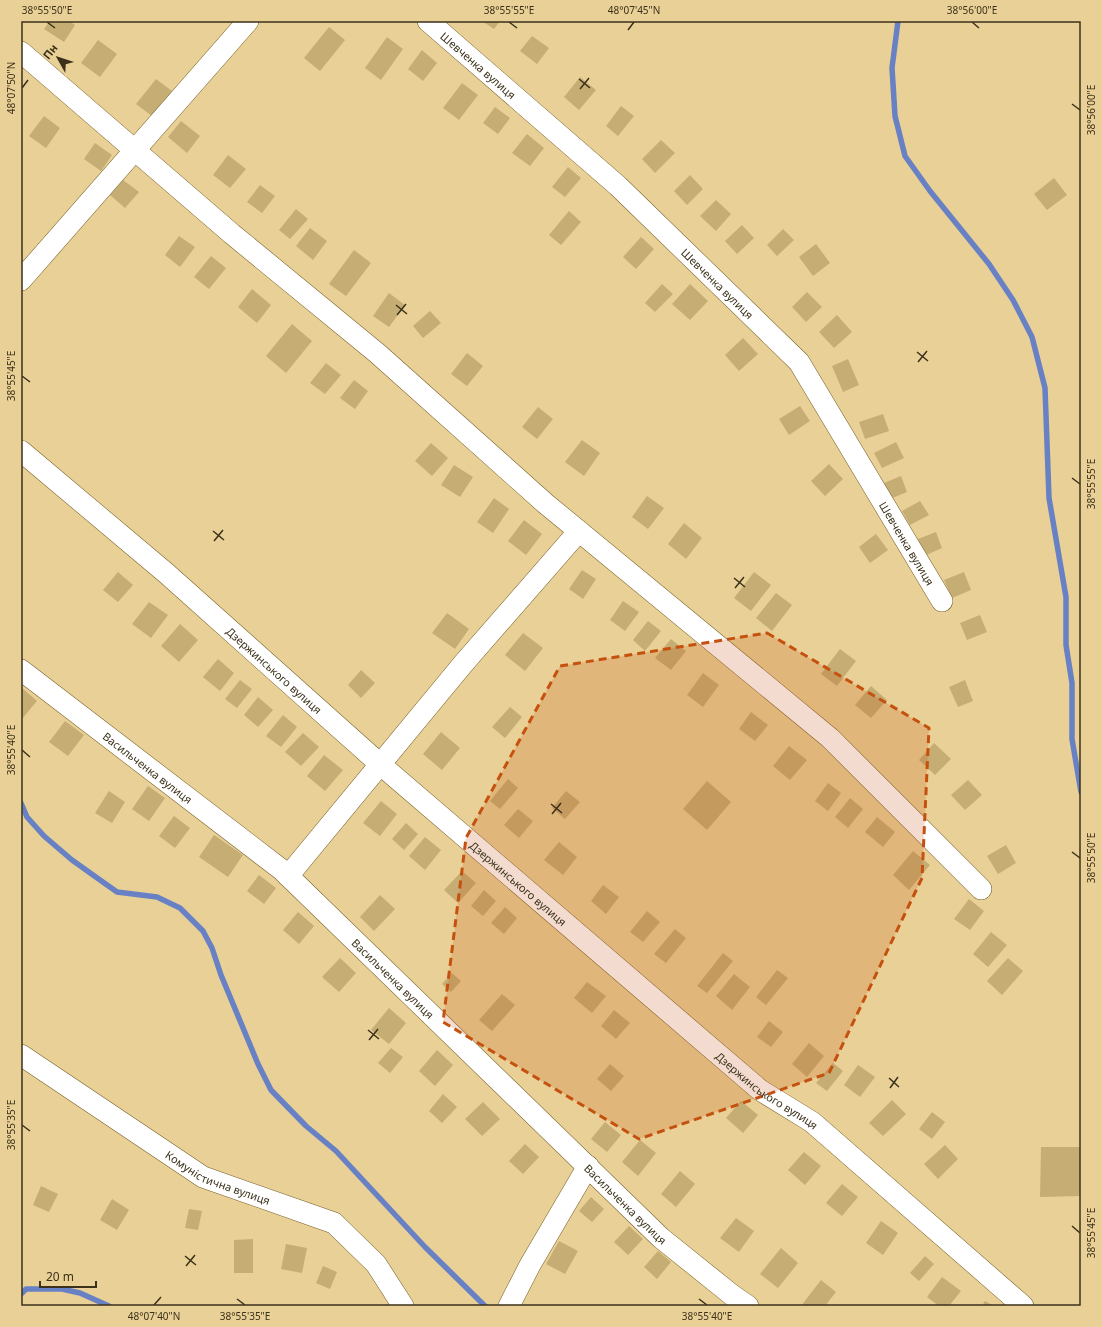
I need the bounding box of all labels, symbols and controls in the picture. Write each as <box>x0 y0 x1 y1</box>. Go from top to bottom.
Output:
text: 38°55'50"E <box>22 3 72 17</box>
text: 38°55'55"E <box>484 3 534 17</box>
text: 48°07'45"N <box>608 3 660 17</box>
text: 38°56'00"E <box>947 3 997 17</box>
street label: Шевченка вулиця <box>438 28 519 102</box>
north arrow <box>38 38 78 78</box>
text: Пн <box>39 41 61 62</box>
text: 48°07'50"N <box>4 62 18 114</box>
text: 38°56'00"E <box>1084 85 1098 135</box>
street label: Шевченка вулиця <box>679 245 757 322</box>
text: 38°55'45"E <box>4 351 18 401</box>
text: 38°55'55"E <box>1084 459 1098 509</box>
street label: Шевченка вулиця <box>876 498 938 588</box>
street label: Дзержинського вулиця <box>224 623 325 717</box>
text: 38°55'40"E <box>4 725 18 775</box>
street label: Васильченка вулиця <box>100 728 196 806</box>
text: 38°55'50"E <box>1084 833 1098 883</box>
street label: Дзержинського вулиця <box>467 837 570 929</box>
street label: Васильченка вулиця <box>349 935 438 1021</box>
street label: Дзержинського вулиця <box>713 1048 822 1132</box>
text: 38°55'35"E <box>4 1100 18 1150</box>
street label: Комуністична вулиця <box>163 1147 272 1208</box>
street label: Васильченка вулиця <box>581 1160 670 1247</box>
text: 38°55'45"E <box>1084 1208 1098 1258</box>
scale bar <box>40 1263 96 1289</box>
text: 20 m <box>46 1268 74 1285</box>
text: 48°07'40"N <box>128 1309 180 1323</box>
text: 38°55'35"E <box>220 1309 270 1323</box>
text: 38°55'40"E <box>682 1309 732 1323</box>

